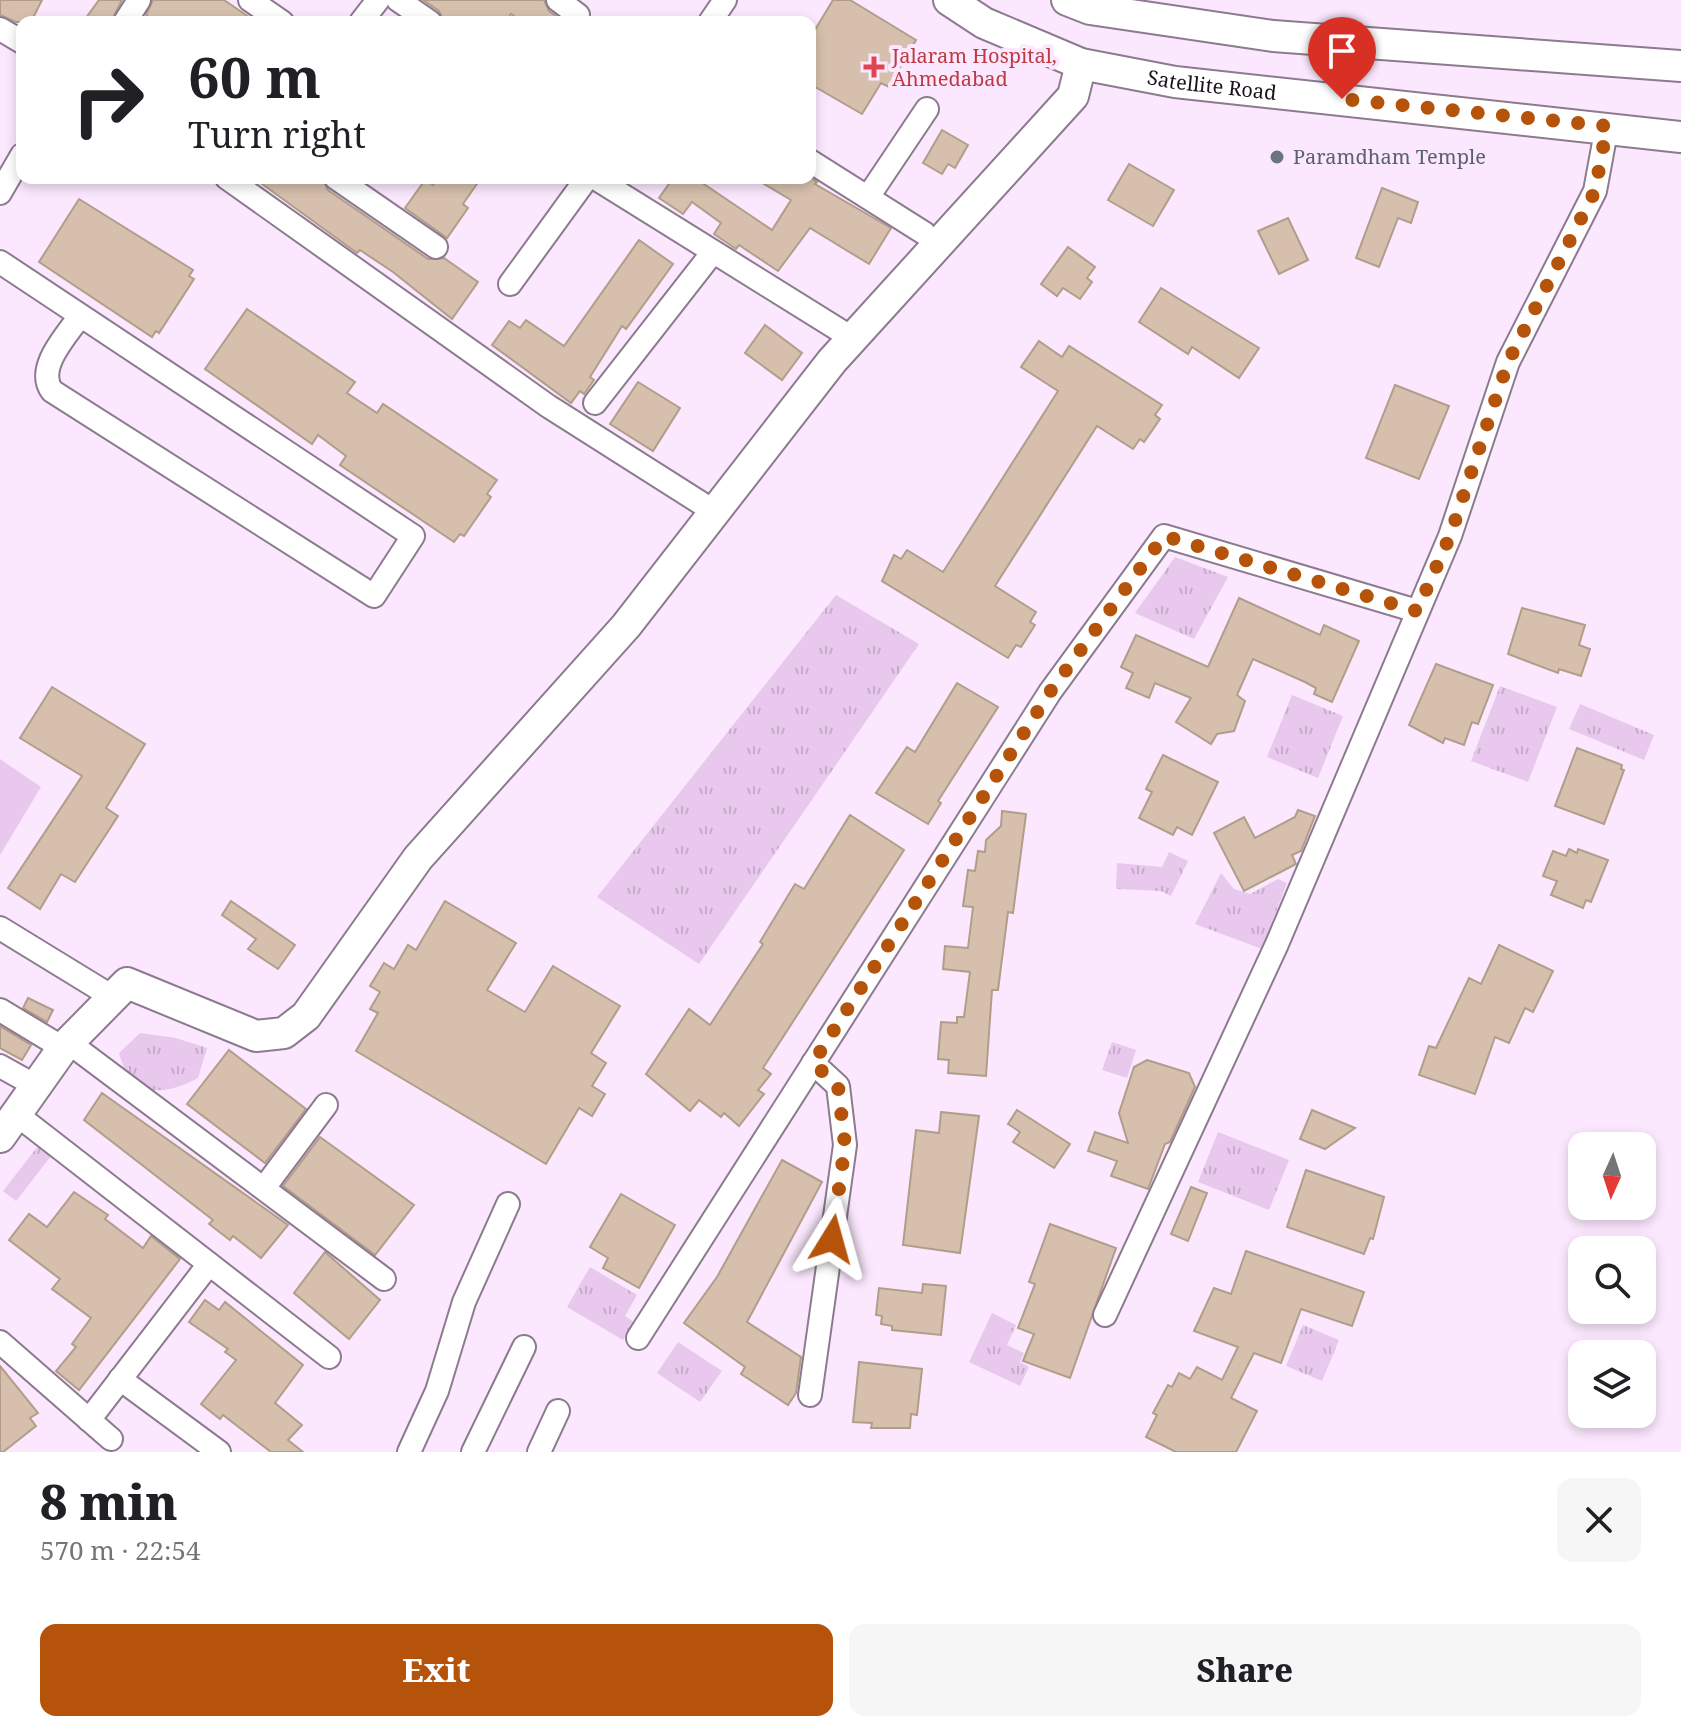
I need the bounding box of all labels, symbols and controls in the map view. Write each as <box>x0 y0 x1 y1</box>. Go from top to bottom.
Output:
pin <box>1308 17 1376 99</box>
icon: arrive <box>1320 29 1364 73</box>
text: 60 m <box>188 38 321 114</box>
place label: Jalaram Hospital, Ahmedabad <box>891 42 1057 92</box>
icon: right <box>56 48 160 152</box>
marker: Jalaram Hospital, Ahmedabad <box>863 56 885 78</box>
street label: Satellite Road <box>1145 63 1278 106</box>
text: Turn right <box>188 110 366 159</box>
place label: Paramdham Temple <box>1293 143 1486 170</box>
marker: Paramdham Temple <box>1268 148 1286 166</box>
north arrow <box>1568 1132 1656 1220</box>
map controls <box>1568 1132 1656 1428</box>
position arrow <box>790 1197 874 1281</box>
button: search <box>1568 1236 1656 1324</box>
button: layers <box>1568 1340 1656 1428</box>
text: 8 min <box>40 1469 178 1534</box>
button: close <box>1557 1478 1641 1562</box>
text: 570 m · 22:54 <box>40 1532 201 1568</box>
button: Exit <box>40 1624 833 1716</box>
button: Share <box>849 1624 1641 1716</box>

